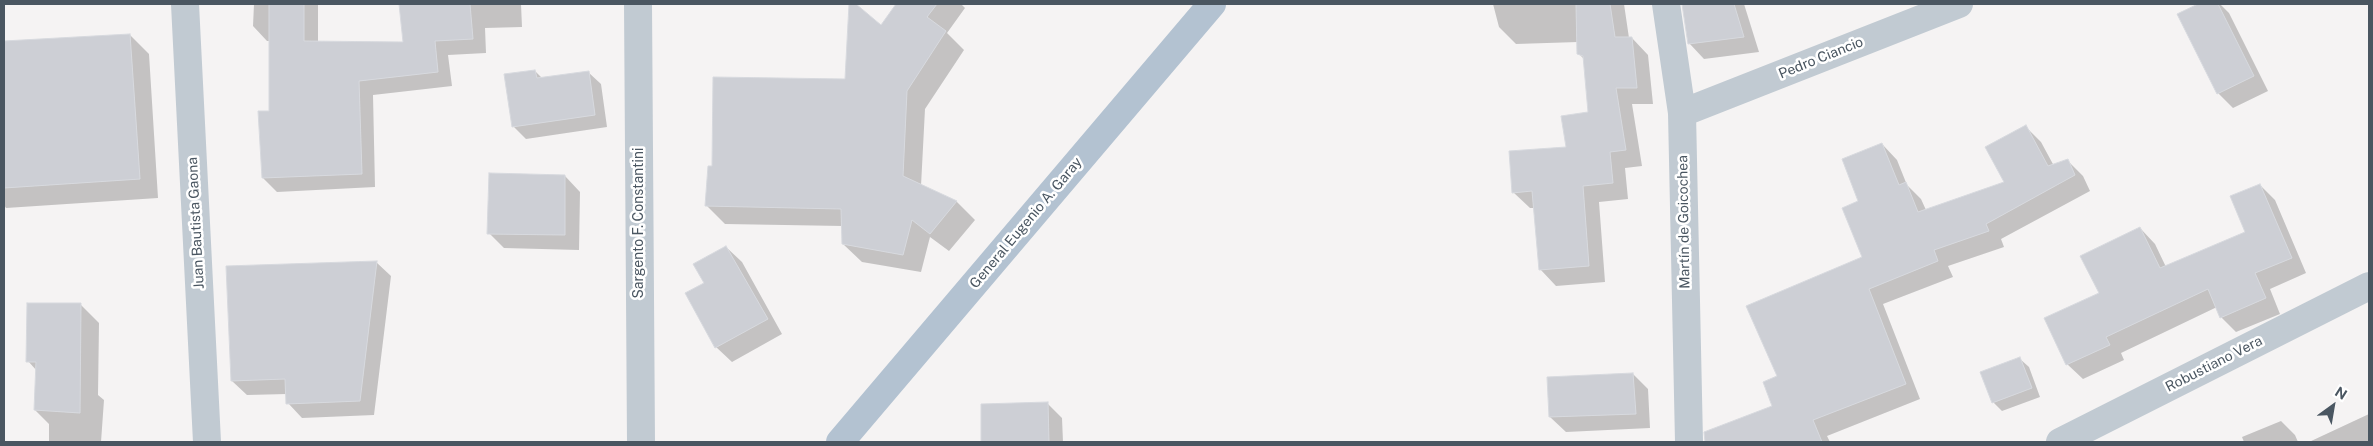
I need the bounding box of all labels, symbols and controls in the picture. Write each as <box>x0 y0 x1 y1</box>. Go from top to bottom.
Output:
street label: Pedro Ciancio <box>1776 33 1866 83</box>
street label: Sargento F. Constantini <box>631 147 647 299</box>
street label: General Eugenio A. Garay <box>966 154 1086 292</box>
street label: Martín de Goicochea <box>1674 155 1694 289</box>
street label: Juan Bautista Gaona <box>184 157 208 289</box>
street label: Robustiano Vera <box>2163 332 2265 396</box>
north arrow <box>2308 381 2358 431</box>
text: N <box>2332 384 2350 403</box>

